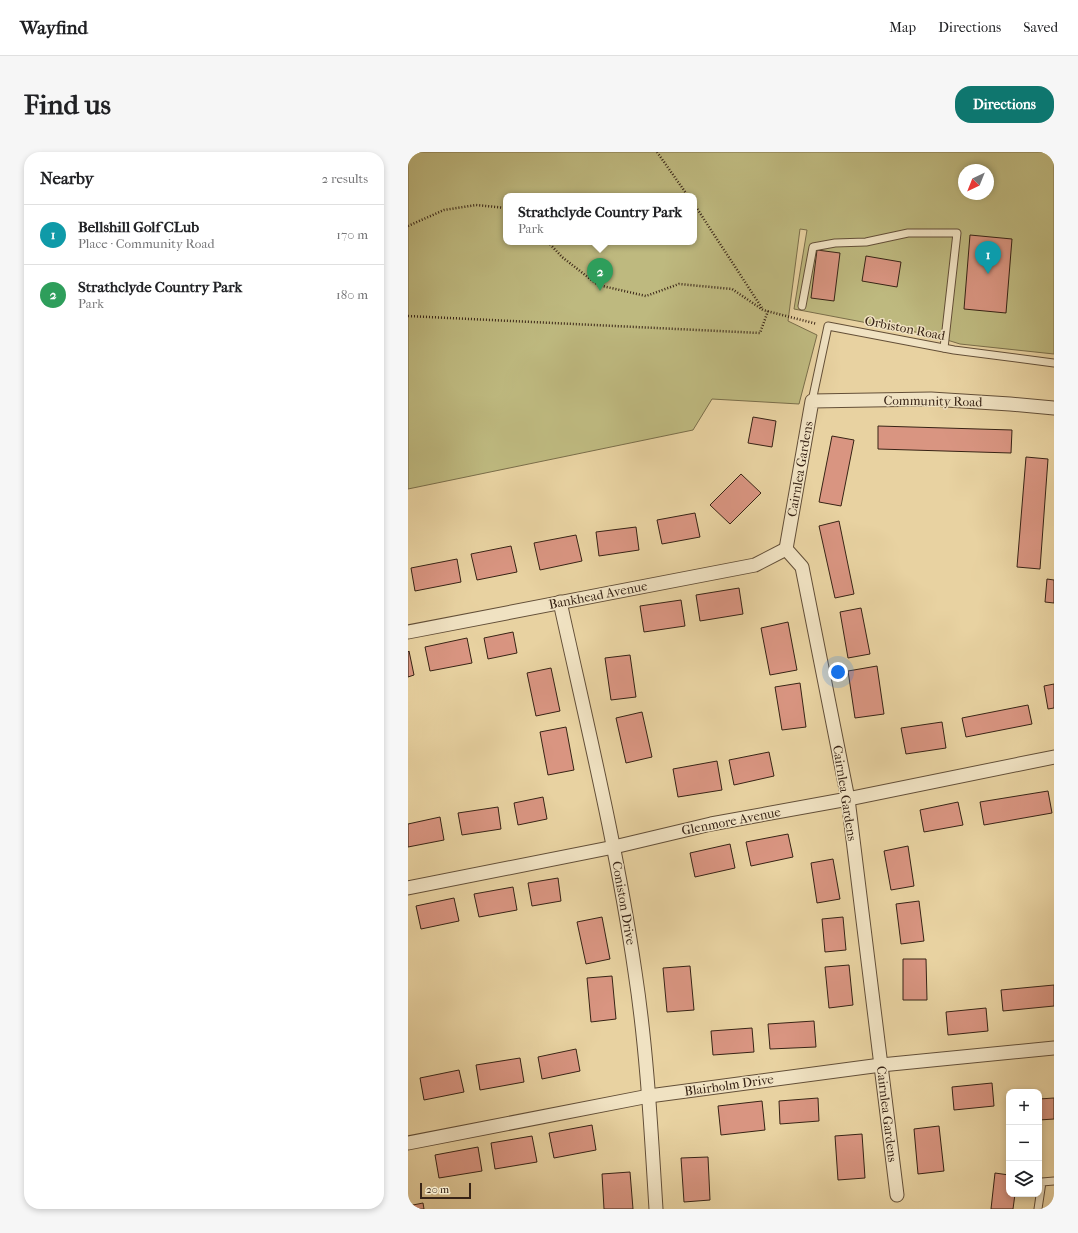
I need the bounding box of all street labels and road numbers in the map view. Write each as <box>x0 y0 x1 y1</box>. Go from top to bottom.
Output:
street label: Orbiston Road <box>864 313 947 343</box>
street label: Community Road <box>884 393 983 409</box>
street label: Cairnlea Gardens <box>784 420 816 518</box>
street label: Bankhead Avenue <box>547 578 649 612</box>
street label: Cairnlea Gardens <box>830 744 860 842</box>
street label: Glenmore Avenue <box>680 804 782 838</box>
street label: Coniston Drive <box>609 860 639 947</box>
street label: Cairnlea Gardens <box>874 1065 900 1163</box>
street label: Blairholm Drive <box>683 1071 775 1099</box>

